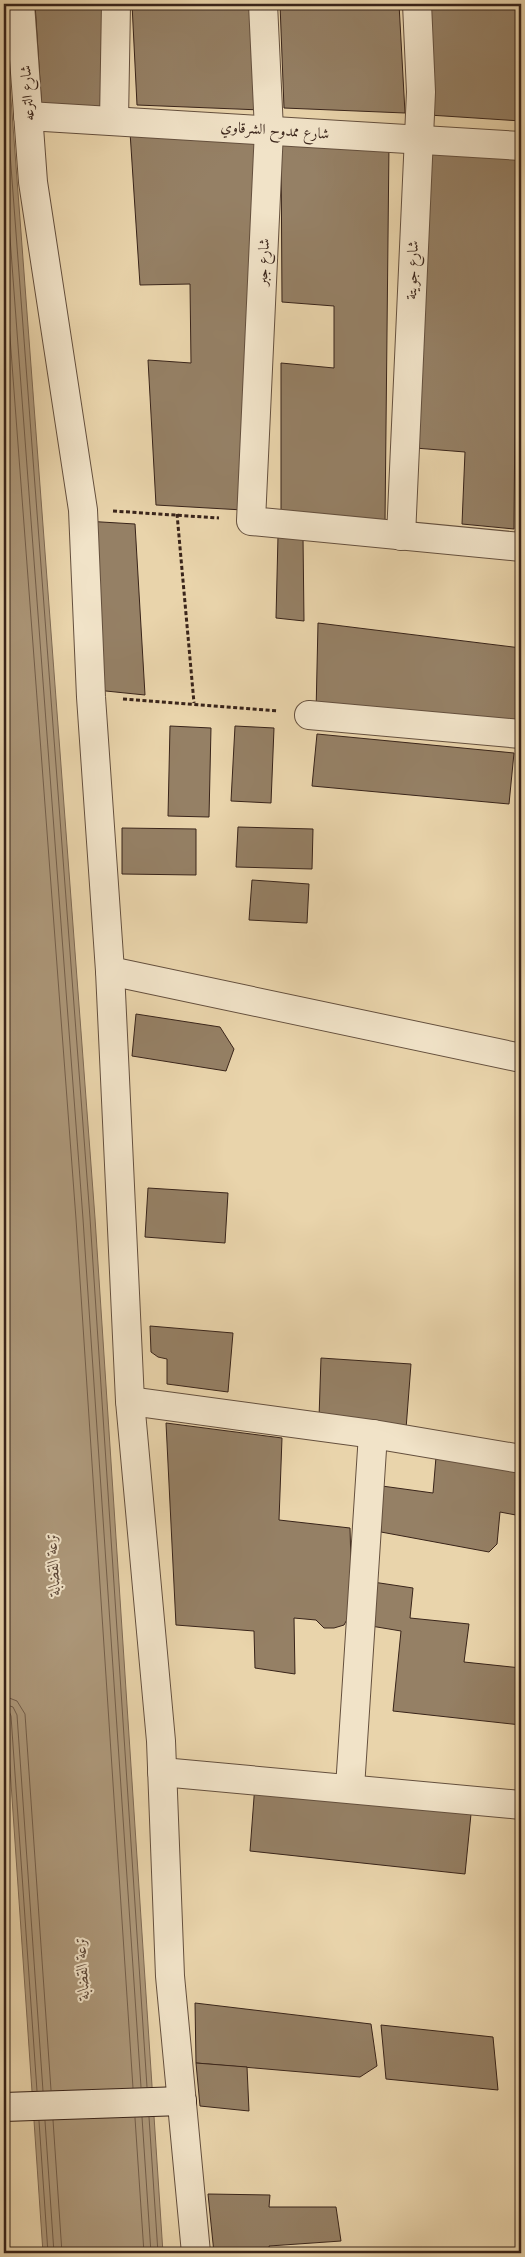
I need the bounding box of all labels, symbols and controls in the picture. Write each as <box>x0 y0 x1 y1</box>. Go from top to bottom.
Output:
street label: شارع الترعه <box>15 64 42 121</box>
street label: شارع ممدوح الشرقاوي <box>220 116 330 147</box>
street label: شارع جبر <box>252 238 277 288</box>
street label: شارع جويتة <box>401 240 426 300</box>
water label: ترعة القضابة <box>40 1532 66 1598</box>
water label: ترعة القضابة <box>69 1936 95 2002</box>

